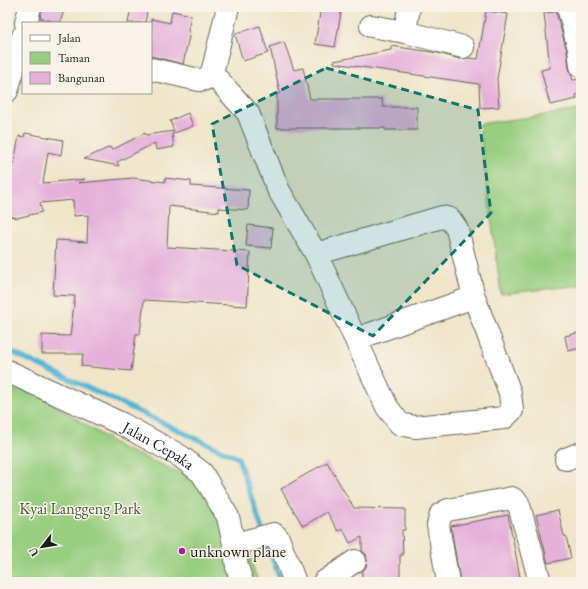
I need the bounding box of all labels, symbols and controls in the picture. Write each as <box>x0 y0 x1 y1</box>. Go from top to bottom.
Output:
legend <box>22 22 152 94</box>
text: Jalan <box>57 30 82 46</box>
text: Taman <box>58 50 91 66</box>
text: Bangunan <box>58 70 106 86</box>
street label: Jalan Cepaka <box>117 415 200 474</box>
park label: Kyai Langgeng Park <box>19 498 141 519</box>
north arrow <box>22 527 62 567</box>
place label: unknown plane <box>190 541 286 562</box>
text: U <box>25 544 42 559</box>
marker: unknown plane <box>177 546 187 556</box>

